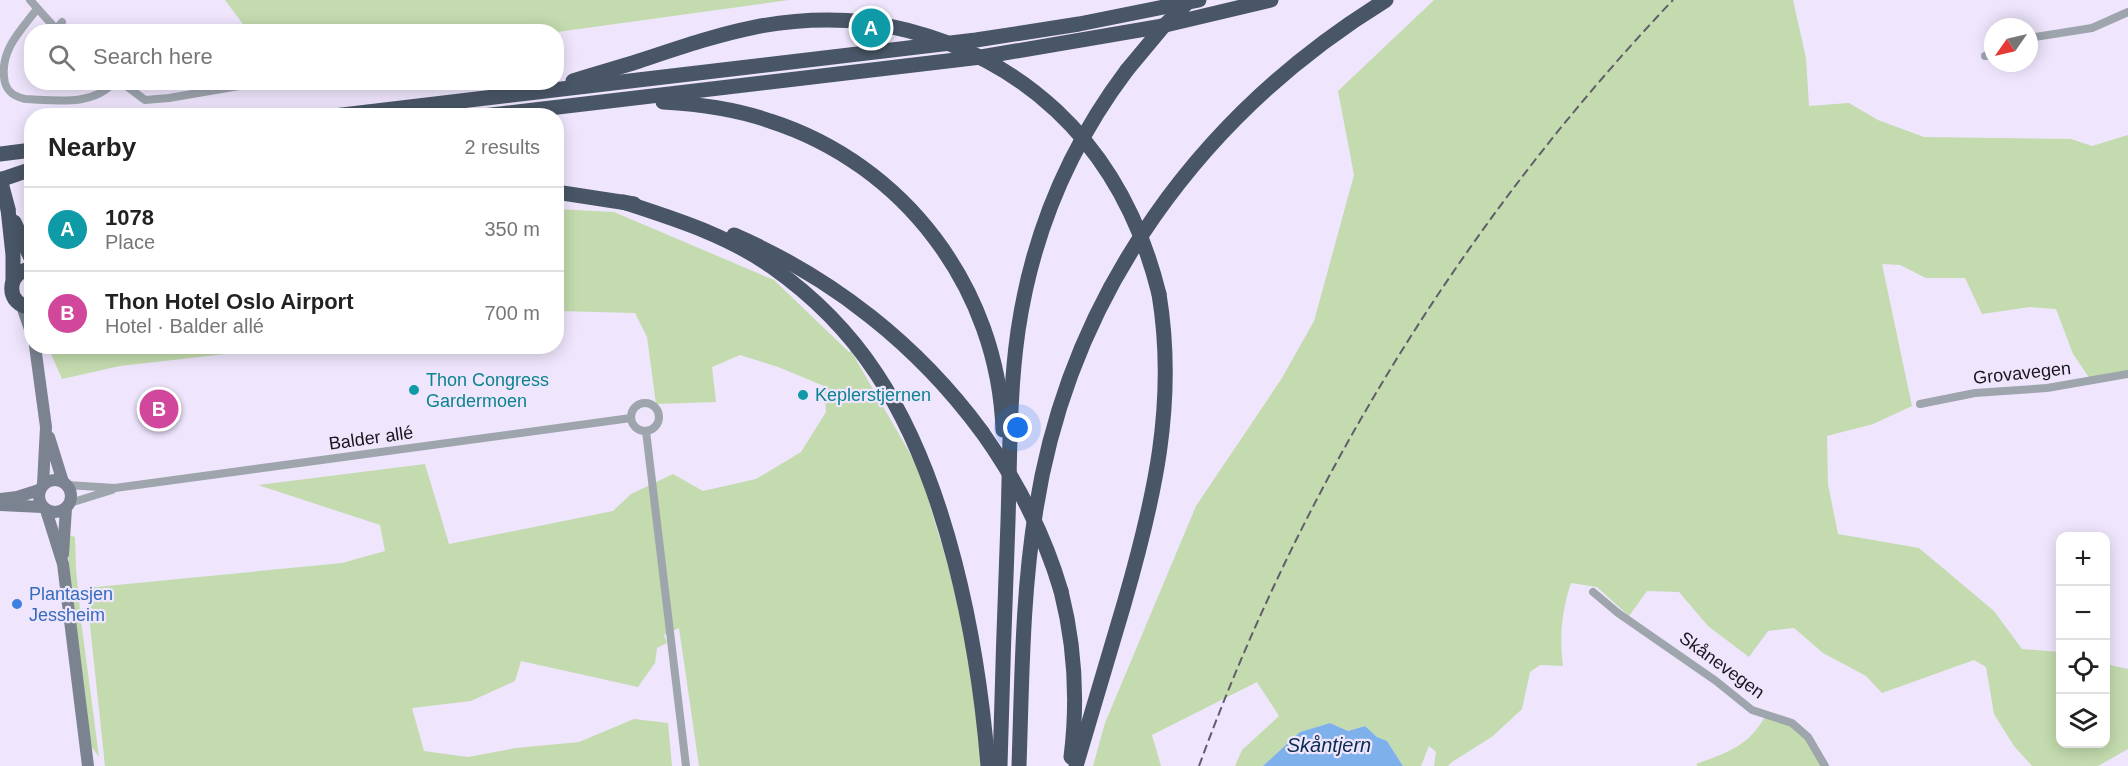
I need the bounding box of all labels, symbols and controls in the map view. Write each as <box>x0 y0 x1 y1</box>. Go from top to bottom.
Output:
pin: A <box>852 6 890 51</box>
north arrow <box>1984 18 2038 72</box>
search box <box>24 24 564 90</box>
icon: search <box>45 41 78 74</box>
text: Search here <box>93 44 213 69</box>
text: Nearby <box>48 132 136 162</box>
text: 2 results <box>464 136 540 158</box>
text: 1078 <box>105 205 154 230</box>
text: A <box>60 218 75 240</box>
text: 350 m <box>484 218 540 240</box>
text: Place <box>105 231 155 253</box>
text: Thon Hotel Oslo Airport <box>105 289 354 314</box>
text: B <box>60 302 75 324</box>
text: 700 m <box>484 302 540 324</box>
text: Hotel · Balder allé <box>105 315 264 337</box>
street label: Grovavegen <box>1972 358 2072 388</box>
place label: Thon Congress Gardermoen <box>426 370 549 411</box>
marker: Thon Congress Gardermoen <box>407 383 421 397</box>
place label: Keplerstjernen <box>815 385 931 405</box>
pin: B <box>140 386 178 432</box>
marker: Keplerstjernen <box>796 388 810 402</box>
your location <box>1003 413 1032 442</box>
street label: Balder allé <box>327 422 415 454</box>
map controls <box>2056 532 2110 748</box>
button: + <box>2056 532 2110 586</box>
place label: Plantasjen Jessheim <box>29 584 113 625</box>
button: − <box>2056 586 2110 640</box>
marker: Plantasjen Jessheim <box>10 597 24 611</box>
street label: Skånevegen <box>1676 627 1768 703</box>
button: locate <box>2056 640 2110 694</box>
button: layers <box>2056 694 2110 748</box>
water label: Skåntjern <box>1287 734 1371 756</box>

